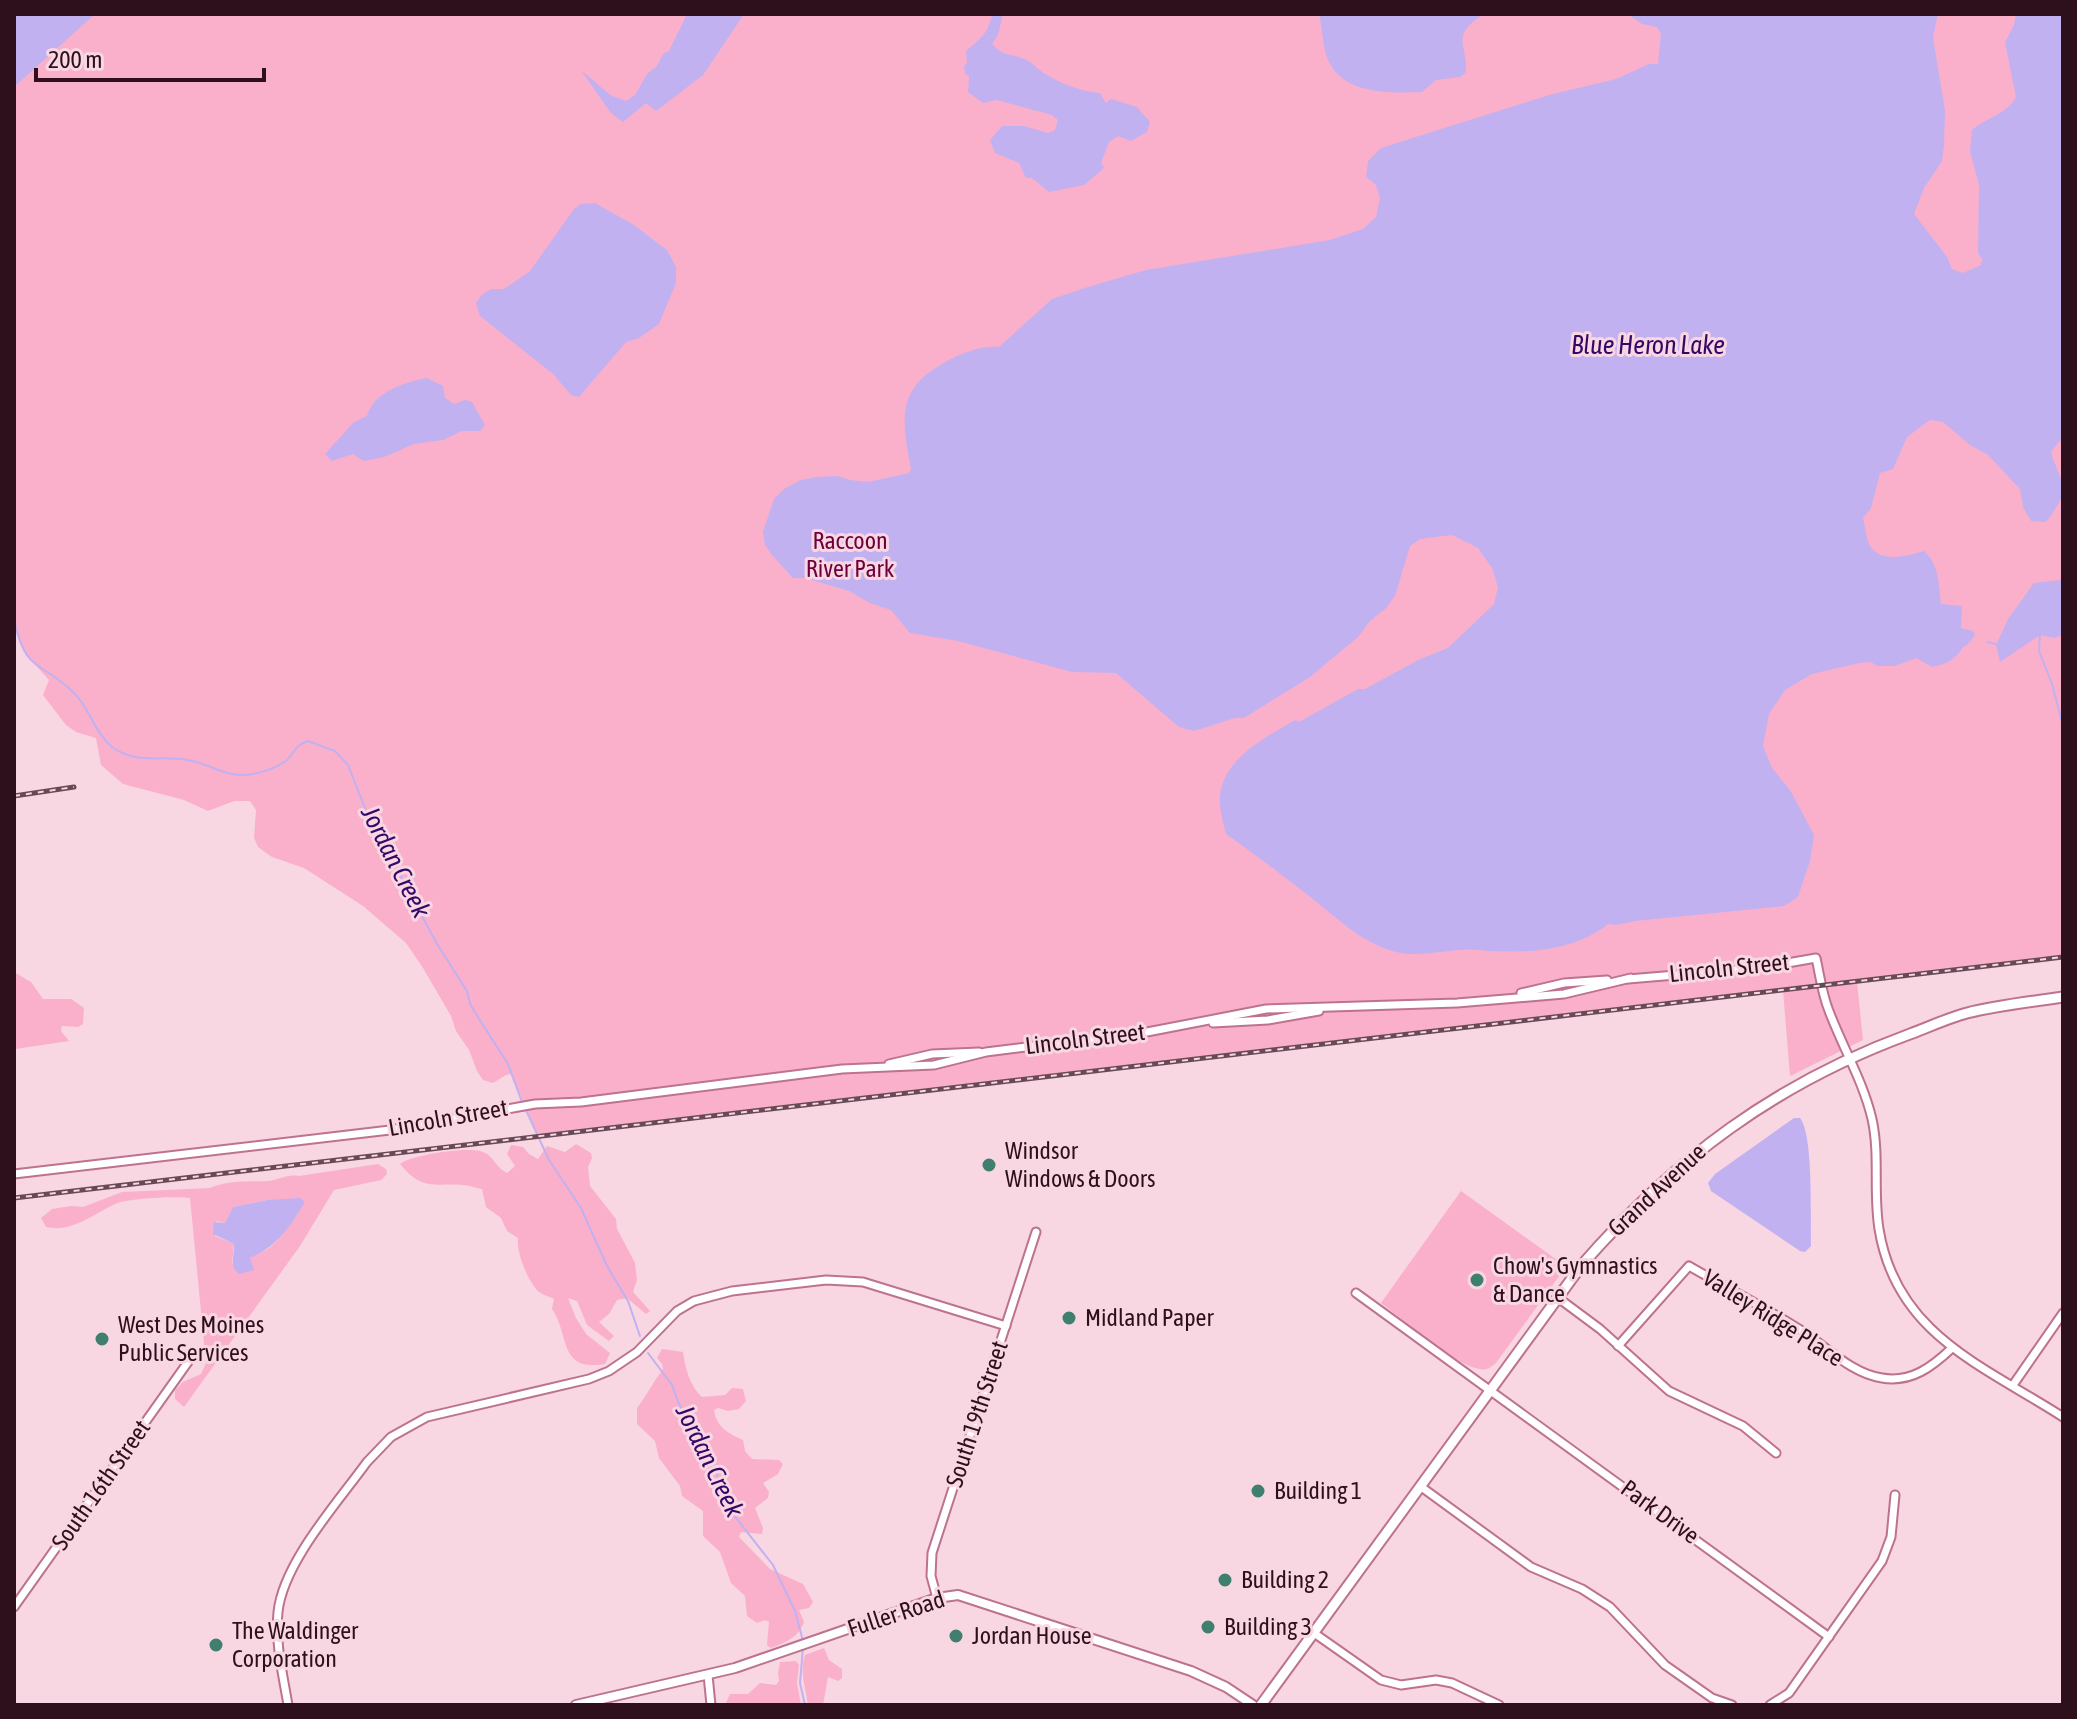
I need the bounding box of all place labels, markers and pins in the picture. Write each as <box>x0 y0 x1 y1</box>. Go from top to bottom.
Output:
place label: Windsor Windows & Doors <box>1005 1137 1155 1192</box>
marker: Windsor Windows & Doors <box>980 1156 998 1174</box>
place label: Chow's Gymnastics & Dance <box>1493 1252 1657 1307</box>
marker: Chow's Gymnastics & Dance <box>1468 1271 1486 1289</box>
place label: Midland Paper <box>1085 1304 1215 1331</box>
marker: Midland Paper <box>1060 1309 1078 1327</box>
place label: West Des Moines Public Services <box>118 1311 264 1366</box>
marker: West Des Moines Public Services <box>93 1330 111 1348</box>
place label: Building 1 <box>1274 1477 1362 1504</box>
marker: Building 1 <box>1249 1482 1267 1500</box>
place label: Building 2 <box>1241 1566 1329 1593</box>
marker: Building 2 <box>1216 1571 1234 1589</box>
place label: Building 3 <box>1224 1613 1312 1640</box>
place label: The Waldinger Corporation <box>232 1617 359 1672</box>
marker: Building 3 <box>1199 1618 1217 1636</box>
place label: Jordan House <box>972 1622 1092 1649</box>
marker: Jordan House <box>947 1627 965 1645</box>
marker: The Waldinger Corporation <box>207 1636 225 1654</box>

